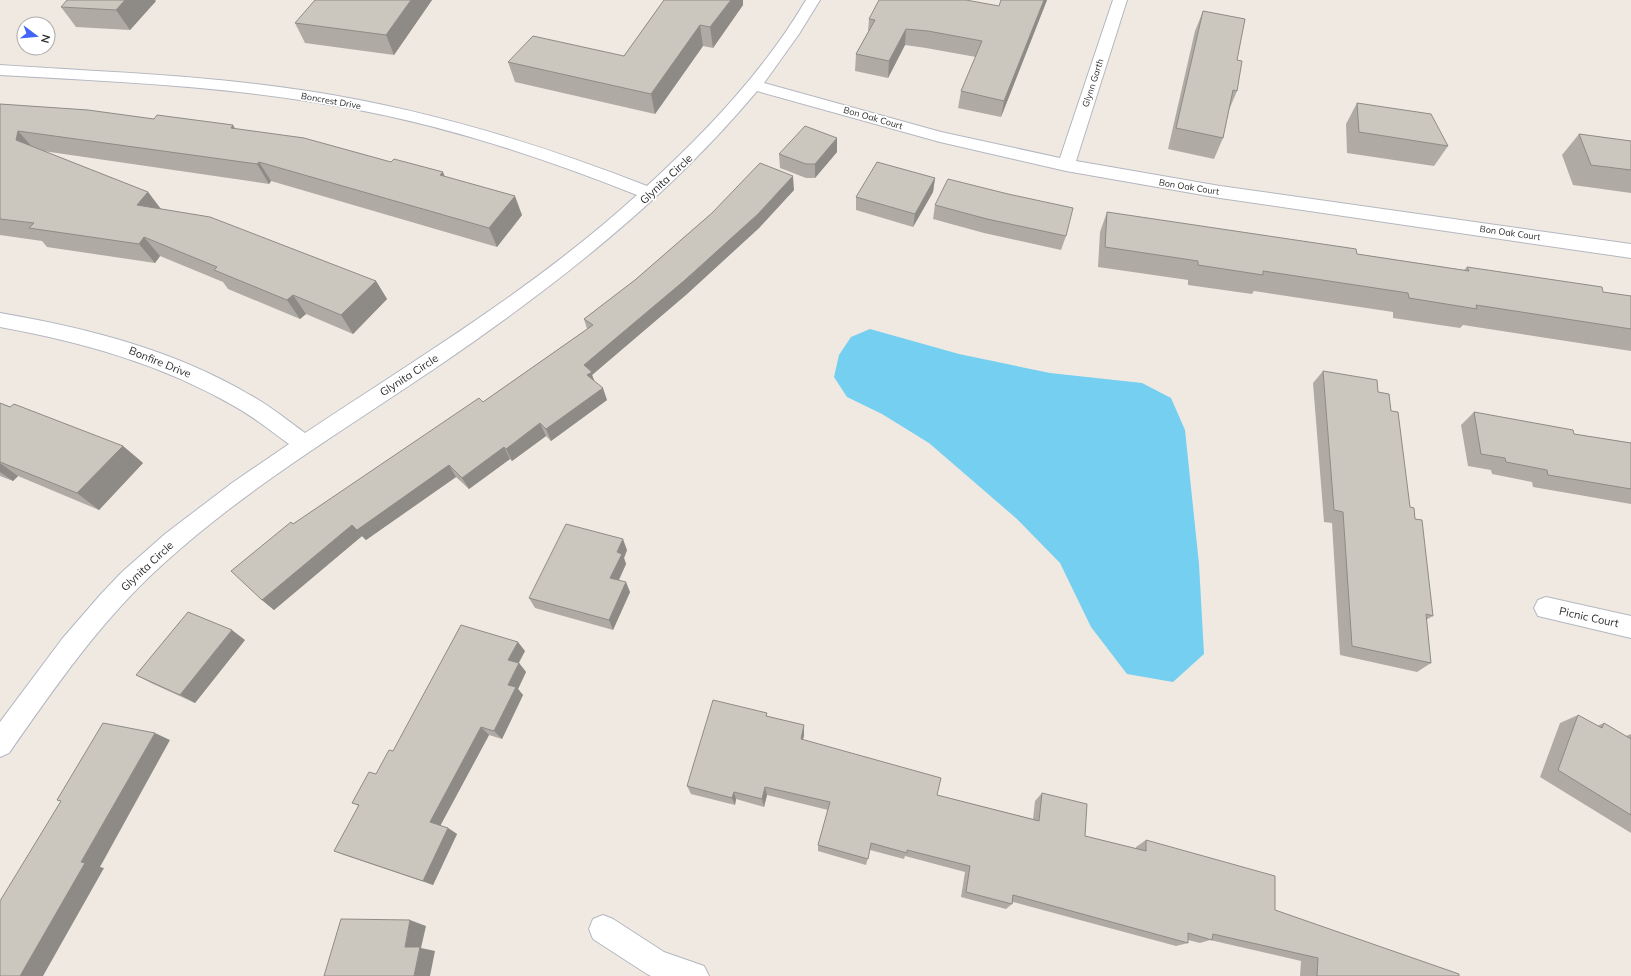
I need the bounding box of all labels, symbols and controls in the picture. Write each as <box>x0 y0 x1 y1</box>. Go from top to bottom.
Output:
north arrow <box>16 16 56 56</box>
text: N <box>38 33 53 45</box>
street label: Glynn Garth <box>1080 57 1106 109</box>
street label: Boncrest Drive <box>300 90 362 111</box>
street label: Bon Oak Court <box>842 104 904 131</box>
street label: Glynita Circle <box>637 151 695 207</box>
street label: Bon Oak Court <box>1158 176 1220 197</box>
street label: Bon Oak Court <box>1479 223 1541 242</box>
street label: Bonfire Drive <box>127 343 193 381</box>
street label: Glynita Circle <box>377 351 441 399</box>
street label: Glynita Circle <box>118 538 176 594</box>
street label: Picnic Court <box>1558 604 1620 630</box>

